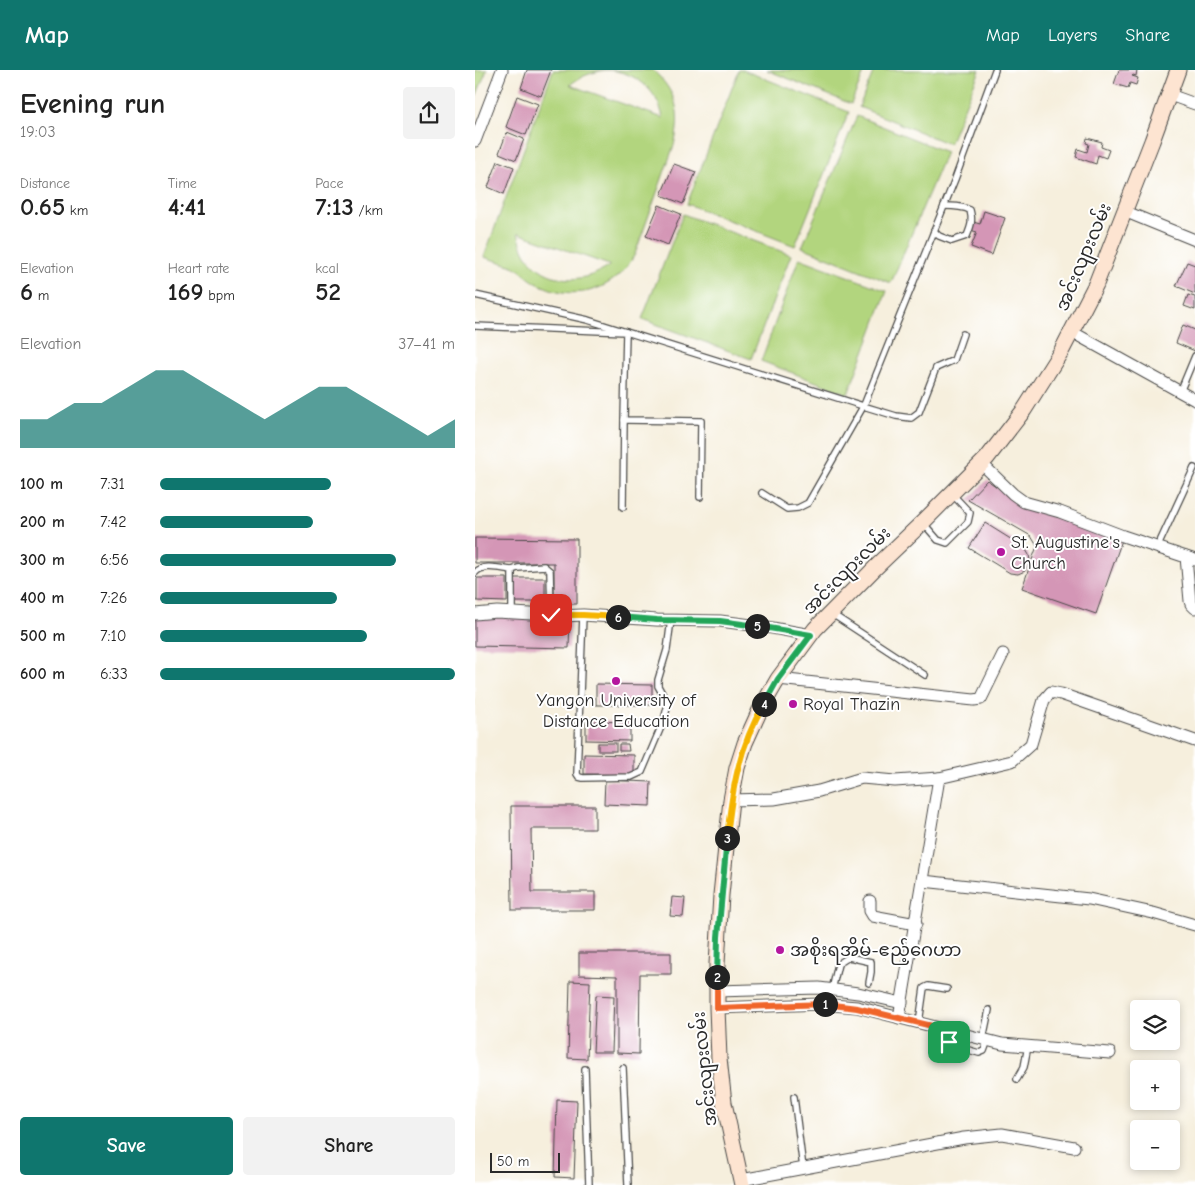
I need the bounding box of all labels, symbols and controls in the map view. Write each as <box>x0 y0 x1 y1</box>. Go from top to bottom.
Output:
text: Map <box>25 21 69 49</box>
text: Map <box>986 25 1020 46</box>
text: Layers <box>1048 25 1097 46</box>
text: Share <box>1125 25 1170 46</box>
button: share <box>403 87 455 139</box>
text: Evening run <box>20 88 165 120</box>
text: 19:03 <box>20 123 56 141</box>
text: Distance <box>20 175 70 192</box>
text: Time <box>168 175 197 192</box>
text: Pace <box>315 175 344 192</box>
text: 0.65 <box>20 192 65 221</box>
text: 4:41 <box>168 192 206 221</box>
text: 7:13 <box>315 192 354 221</box>
street label: အင်းလျားလမ်း <box>1049 199 1120 316</box>
text: km <box>65 202 88 219</box>
text: /km <box>354 202 383 219</box>
text: Elevation <box>20 260 74 277</box>
text: Heart rate <box>168 260 229 277</box>
text: kcal <box>315 260 339 277</box>
text: 6 <box>20 277 33 306</box>
text: 169 <box>168 277 204 306</box>
text: 52 <box>315 277 341 306</box>
text: m <box>33 287 49 304</box>
text: bpm <box>204 287 235 304</box>
text: Elevation <box>20 335 81 353</box>
text: 37–41 m <box>398 335 455 353</box>
text: 100 m <box>20 475 63 493</box>
text: 7:31 <box>100 475 125 493</box>
text: 200 m <box>20 513 65 531</box>
text: 7:42 <box>100 513 127 531</box>
street label: အင်းလျားလမ်း <box>797 521 898 622</box>
place label: St. Augustine's Church <box>1011 532 1120 574</box>
marker: St. Augustine's Church <box>995 546 1007 558</box>
text: 300 m <box>20 551 65 569</box>
text: 6:56 <box>100 551 129 569</box>
text: 400 m <box>20 589 64 607</box>
text: 7:26 <box>100 589 128 607</box>
pin <box>530 594 572 636</box>
icon: check <box>537 601 565 629</box>
pin: 6 <box>605 604 631 630</box>
text: 6 <box>615 609 622 626</box>
pin: 5 <box>745 614 769 638</box>
text: 5 <box>754 618 761 635</box>
text: 500 m <box>20 627 65 645</box>
text: 7:10 <box>100 627 127 645</box>
text: 600 m <box>20 665 65 683</box>
text: 6:33 <box>100 665 128 683</box>
marker: Yangon University of Distance Education <box>610 675 622 687</box>
place label: Yangon University of Distance Education <box>537 690 696 732</box>
pin: 4 <box>751 692 777 716</box>
place label: Royal Thazin <box>803 694 900 715</box>
text: 4 <box>761 696 768 713</box>
marker: Royal Thazin <box>787 698 799 710</box>
pin: 3 <box>715 826 739 850</box>
text: 3 <box>724 830 731 847</box>
place label: အစိုးရအိမ်-ဧည့်ဂေဟာ <box>790 936 962 965</box>
marker: အစိုးရအိမ်-ဧည့်ဂေဟာ <box>774 944 786 956</box>
pin: 2 <box>705 964 729 990</box>
text: 2 <box>714 969 721 986</box>
pin: 1 <box>813 992 837 1016</box>
text: 1 <box>823 996 828 1013</box>
map controls <box>1130 1000 1180 1170</box>
button: layers <box>1130 1000 1180 1050</box>
street label: အင်းလျားလမ်း <box>686 1010 725 1128</box>
pin <box>928 1021 970 1063</box>
icon: arrive <box>935 1028 963 1056</box>
button: + <box>1130 1060 1180 1110</box>
button: Save <box>20 1117 233 1175</box>
button: Share <box>243 1117 455 1175</box>
button: − <box>1130 1120 1180 1170</box>
scale bar <box>490 1150 560 1173</box>
text: 50 m <box>497 1153 529 1170</box>

